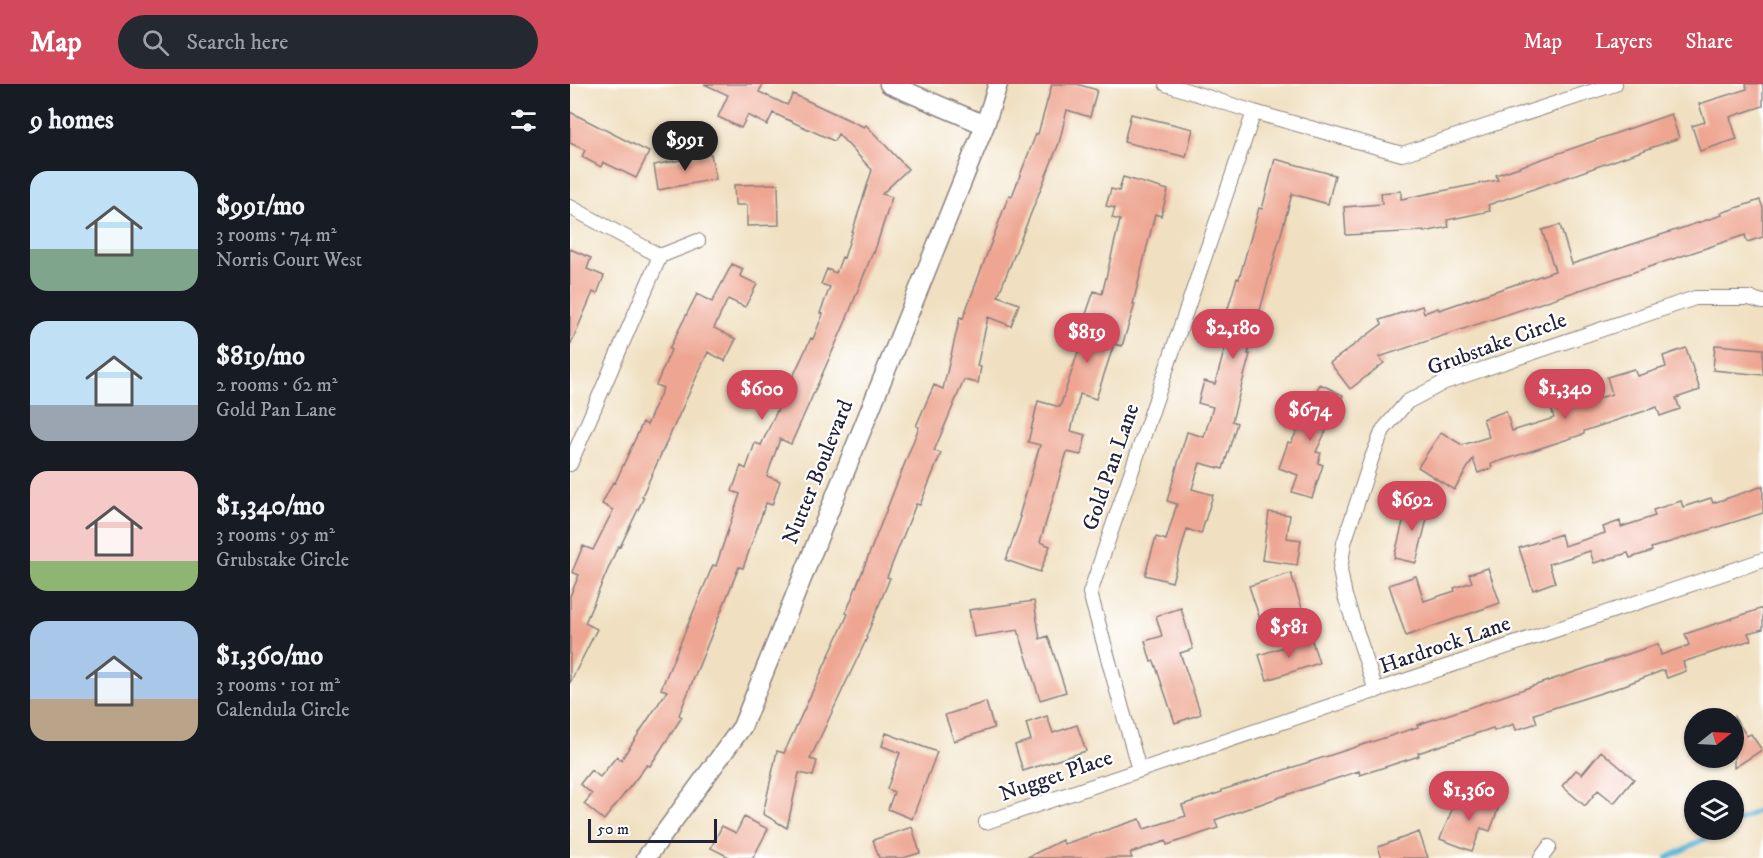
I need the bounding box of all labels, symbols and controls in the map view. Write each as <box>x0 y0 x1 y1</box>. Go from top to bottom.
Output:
search box <box>118 15 538 69</box>
text: Map <box>30 25 82 60</box>
icon: search <box>139 26 172 59</box>
text: Search here <box>187 29 288 56</box>
text: Map <box>1523 29 1562 55</box>
text: Layers <box>1595 29 1653 55</box>
text: Share <box>1686 29 1733 55</box>
text: 9 homes <box>30 104 114 137</box>
icon: filters <box>507 104 540 137</box>
pin: $991 <box>649 121 721 172</box>
text: $991 <box>666 128 704 153</box>
text: $991/mo <box>216 190 305 223</box>
icon: home <box>78 195 150 267</box>
text: 3 rooms · 74 m² <box>216 223 337 248</box>
text: Norris Court West <box>216 248 362 273</box>
street label: Grubstake Circle <box>1424 306 1570 382</box>
pin: $2,180 <box>1184 309 1282 360</box>
pin: $819 <box>1051 313 1123 364</box>
text: $2,180 <box>1206 316 1260 341</box>
text: $819 <box>1068 320 1106 345</box>
text: $819/mo <box>216 340 305 373</box>
icon: home <box>78 345 150 417</box>
pin: $1,340 <box>1516 369 1614 420</box>
pin: $600 <box>726 370 798 421</box>
text: 2 rooms · 62 m² <box>216 373 338 398</box>
text: $1,340 <box>1538 376 1592 401</box>
text: $600 <box>741 377 783 402</box>
pin: $674 <box>1274 391 1346 442</box>
street label: Nutter Boulevard <box>777 396 859 548</box>
text: Gold Pan Lane <box>216 398 336 423</box>
text: $674 <box>1288 398 1332 423</box>
street label: Gold Pan Lane <box>1077 400 1145 534</box>
pin: $692 <box>1376 481 1448 532</box>
text: $692 <box>1391 488 1433 513</box>
text: $1,340/mo <box>216 490 325 523</box>
icon: home <box>78 495 150 567</box>
text: 3 rooms · 95 m² <box>216 523 335 548</box>
text: Grubstake Circle <box>216 548 349 573</box>
pin: $581 <box>1253 608 1325 659</box>
street label: Hardrock Lane <box>1376 610 1514 680</box>
text: $581 <box>1270 615 1308 640</box>
text: $1,360/mo <box>216 640 323 673</box>
icon: home <box>78 645 150 717</box>
text: 3 rooms · 101 m² <box>216 673 340 698</box>
text: Calendula Circle <box>216 698 349 723</box>
north arrow <box>1684 708 1744 768</box>
map controls <box>1684 708 1744 840</box>
street label: Nugget Place <box>996 744 1116 808</box>
pin: $1,360 <box>1420 771 1518 822</box>
text: $1,360 <box>1443 778 1495 803</box>
button: layers <box>1684 780 1744 840</box>
scale bar <box>588 816 717 844</box>
text: 50 m <box>597 819 629 839</box>

